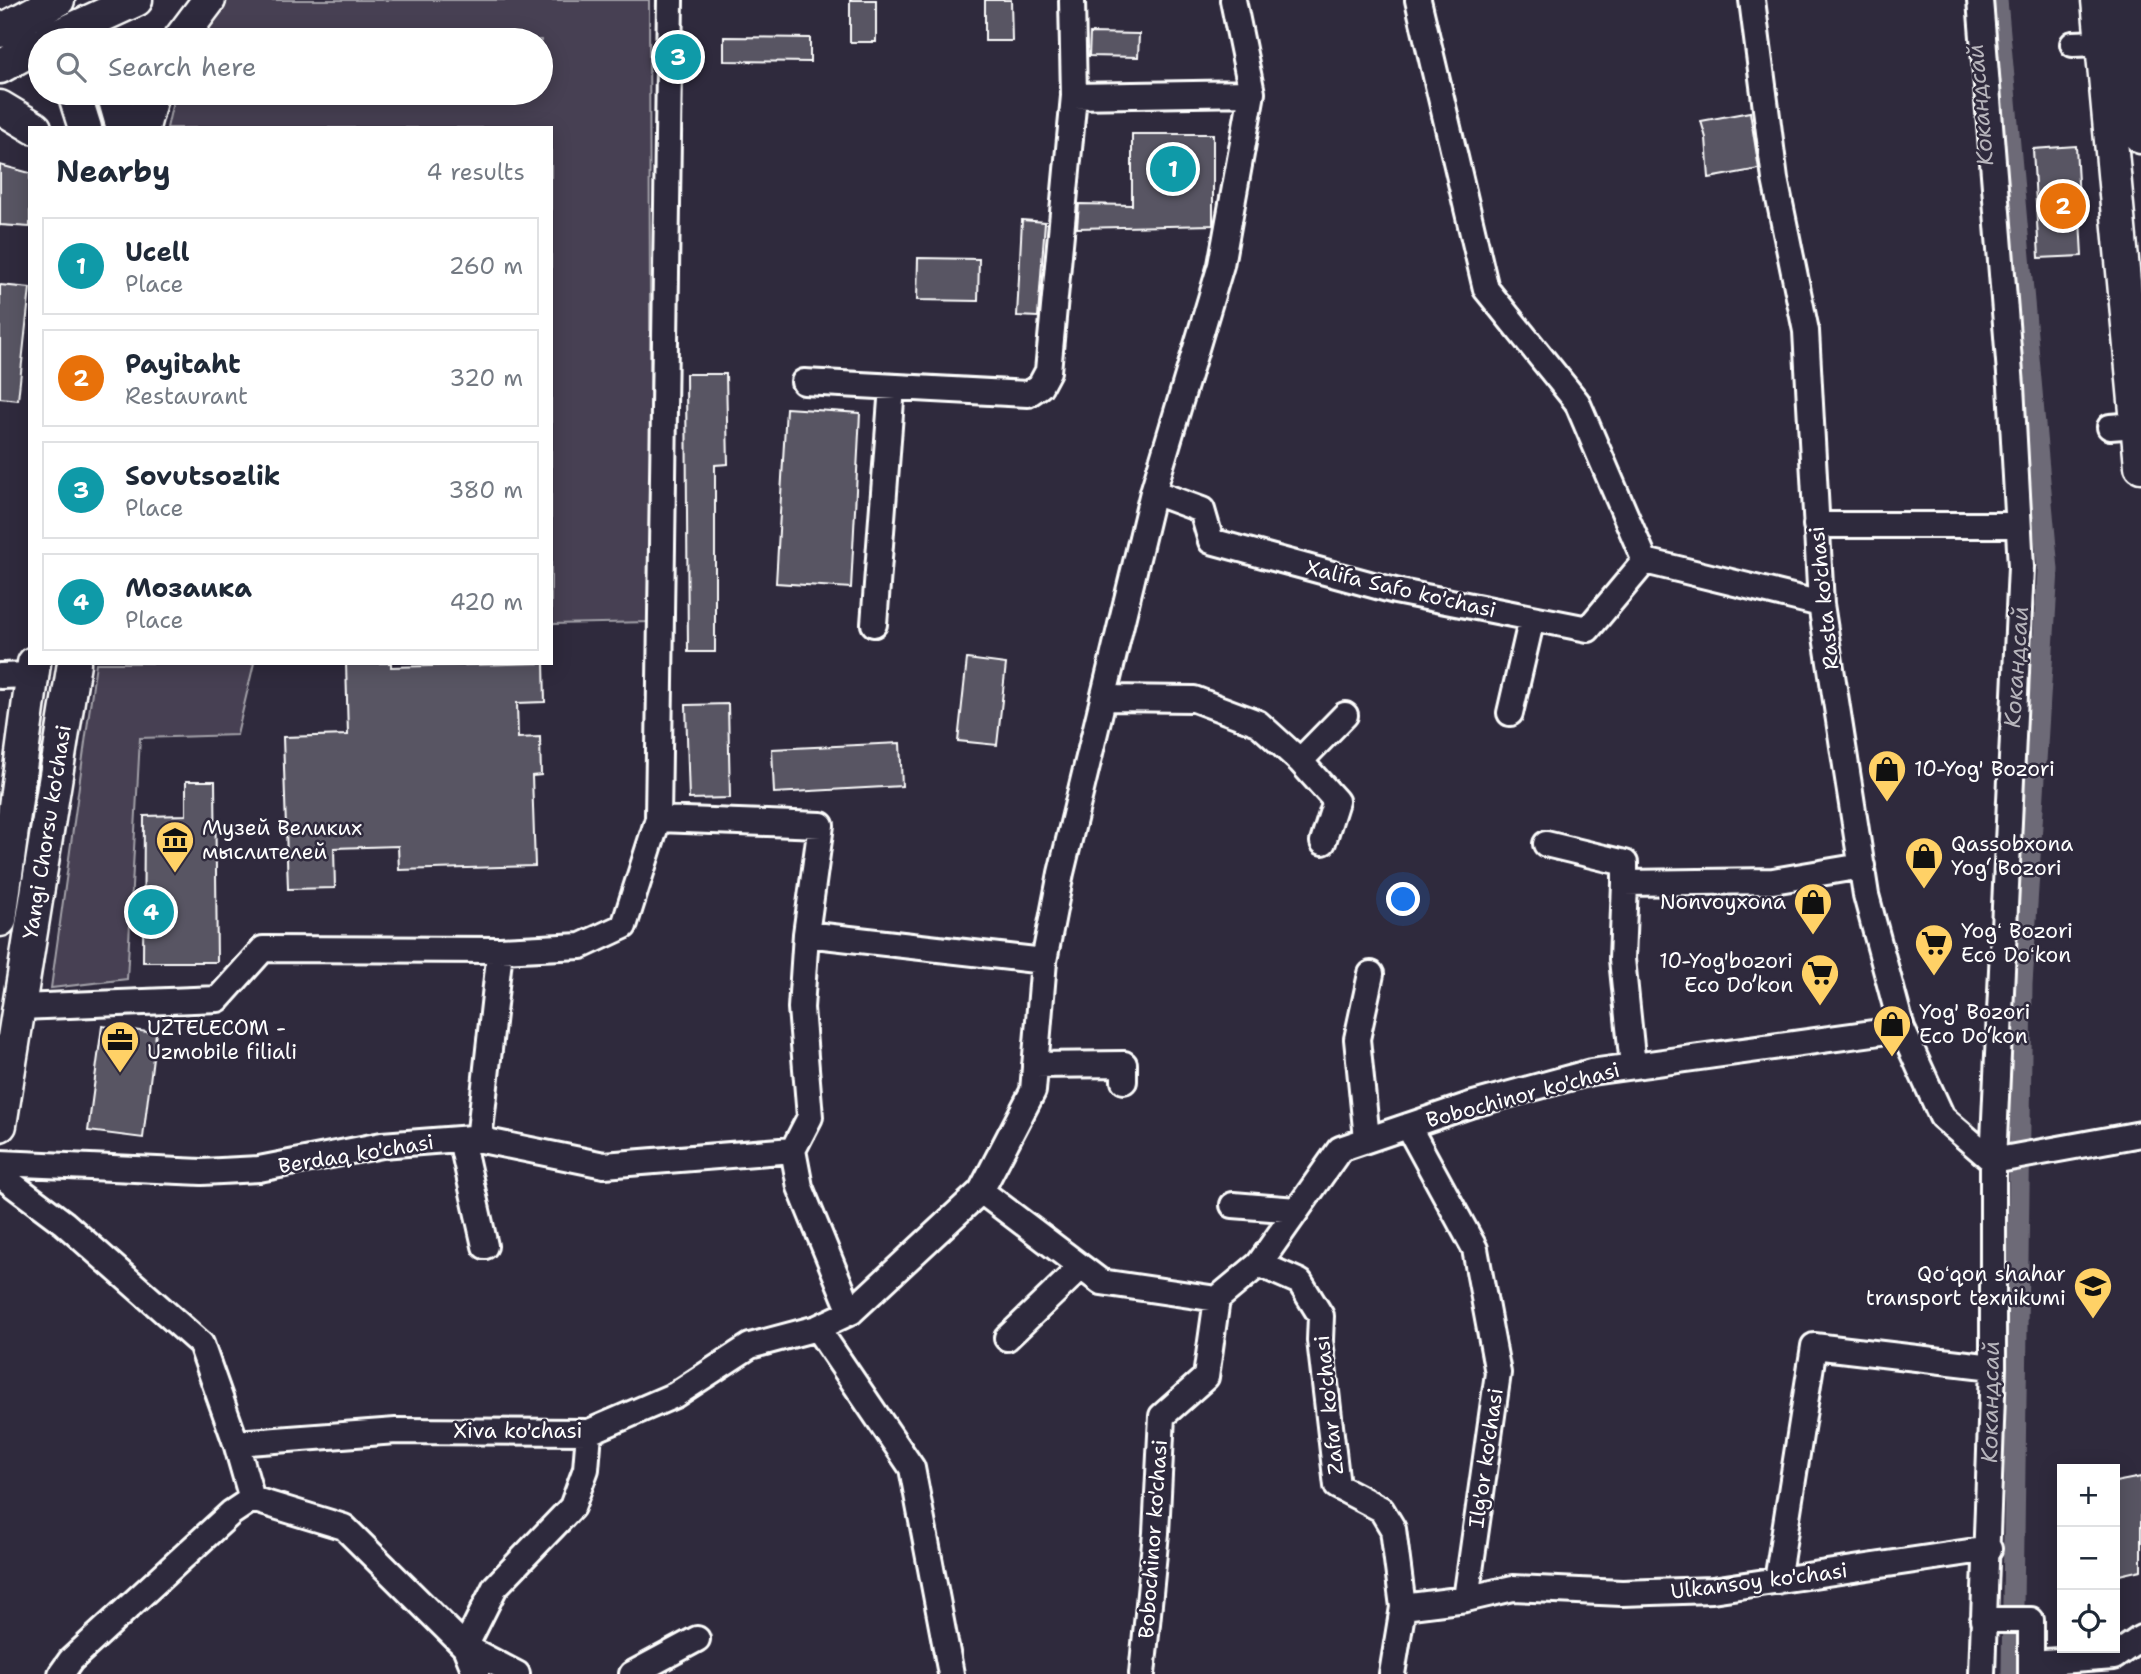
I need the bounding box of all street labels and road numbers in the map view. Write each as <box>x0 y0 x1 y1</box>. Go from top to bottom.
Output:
street label: Rasta ko'chasi <box>1803 525 1845 671</box>
street label: Xalifa Safo ko'chasi <box>1303 554 1499 624</box>
street label: Yangi Chorsu ko'chasi <box>16 723 78 941</box>
street label: Bobochinor ko'chasi <box>1423 1056 1623 1134</box>
street label: Berdaq ko'chasi <box>276 1128 436 1180</box>
street label: Zafar ko'chasi <box>1308 1334 1350 1476</box>
street label: Ilg'or ko'chasi <box>1462 1386 1510 1530</box>
street label: Xiva ko'chasi <box>454 1417 582 1445</box>
street label: Bobochinor ko'chasi <box>1132 1439 1174 1639</box>
street label: Ulkansoy ko'chasi <box>1669 1556 1849 1606</box>

